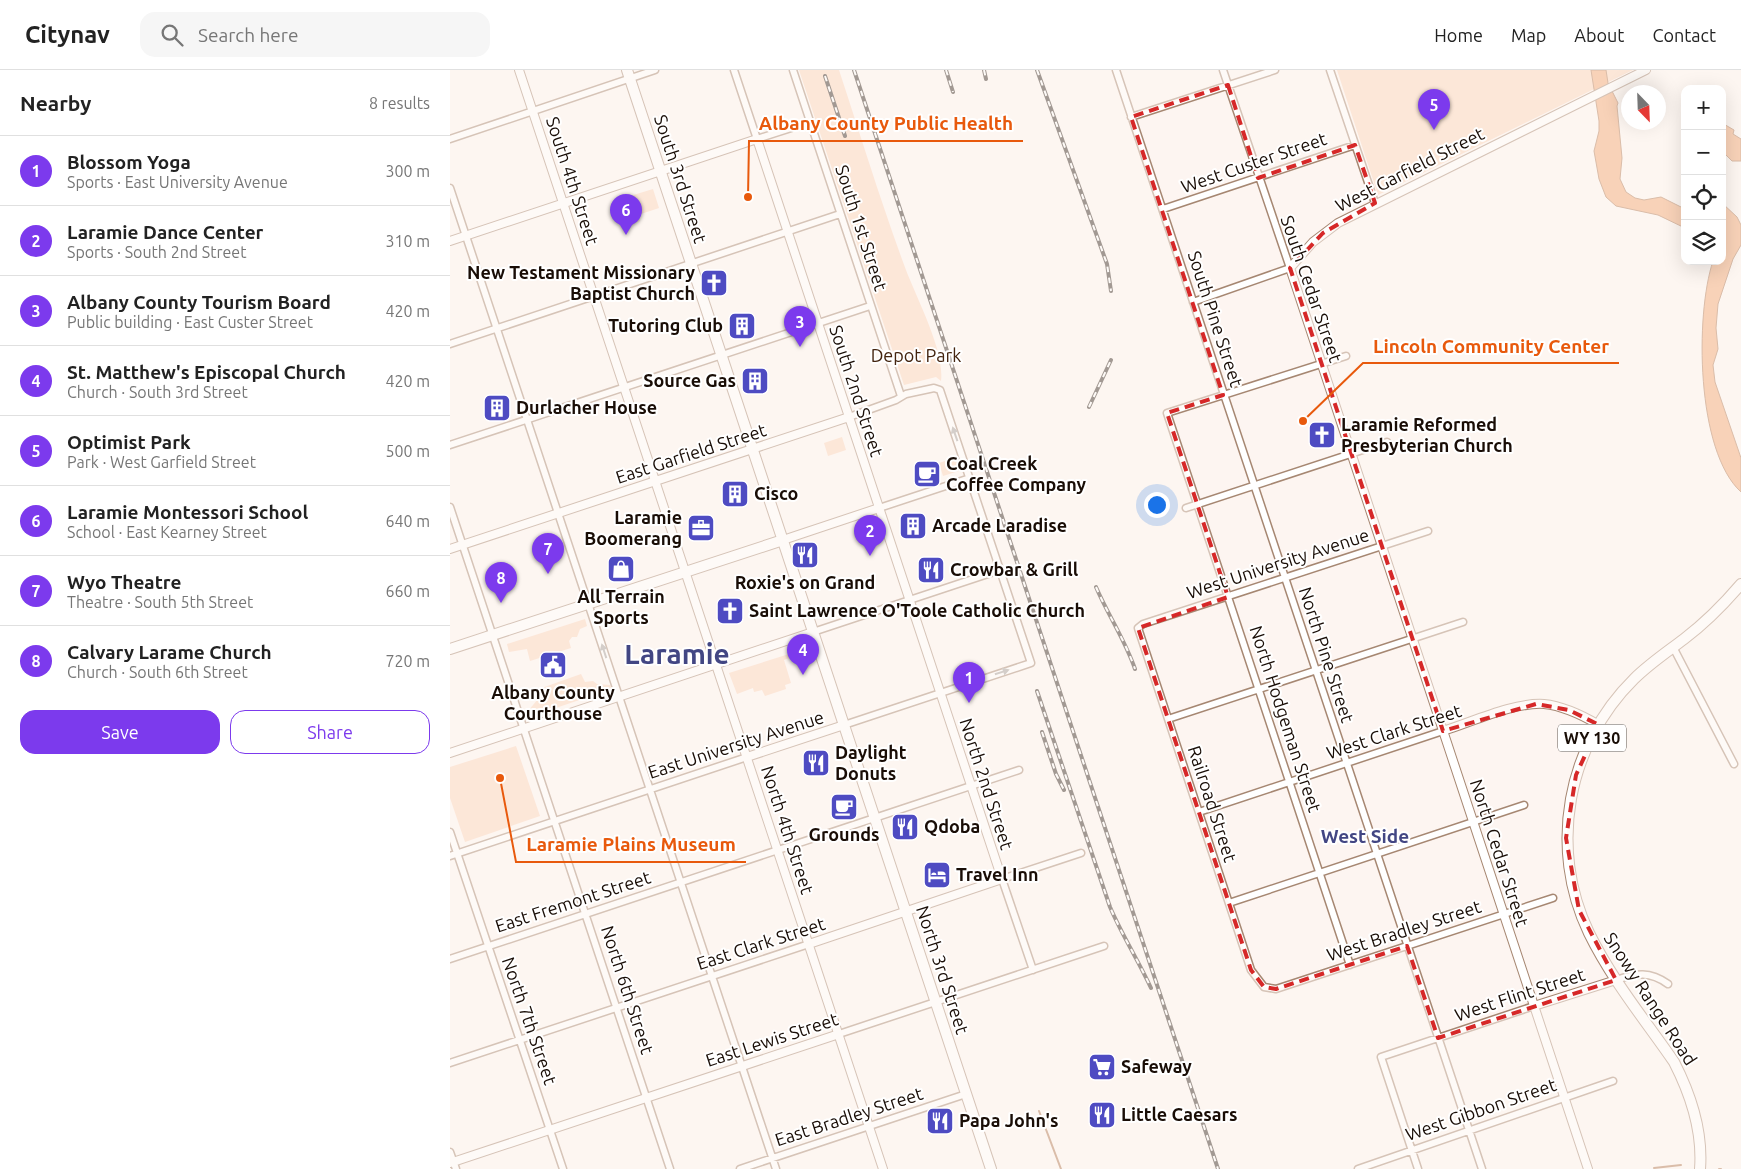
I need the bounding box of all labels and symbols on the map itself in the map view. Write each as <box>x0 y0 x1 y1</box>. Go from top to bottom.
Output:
north arrow <box>1621 85 1666 130</box>
pin: 5 <box>1418 89 1450 130</box>
callout: Albany County Public Health <box>749 107 1023 141</box>
street label: South 3rd Street <box>651 112 711 245</box>
text: Albany County Public Health <box>759 112 1013 134</box>
street label: South 4th Street <box>543 114 603 247</box>
street label: West Garfield Street <box>1332 123 1487 215</box>
street label: West Custer Street <box>1178 128 1329 196</box>
street label: South 1st Street <box>832 162 892 293</box>
pin: 6 <box>610 194 642 235</box>
street label: South Cedar Street <box>1277 213 1346 365</box>
street label: South Pine Street <box>1185 248 1247 389</box>
place label: New Testament Missionary Baptist Church <box>467 262 695 303</box>
church icon: New Testament Missionary Baptist Church <box>699 268 729 298</box>
pin: 3 <box>784 306 816 347</box>
building icon: Tutoring Club <box>727 311 757 341</box>
place label: Tutoring Club <box>608 315 723 335</box>
street label: South 2nd Street <box>826 322 888 459</box>
callout: Lincoln Community Center <box>1363 329 1619 363</box>
text: Lincoln Community Center <box>1373 335 1609 357</box>
park label: Depot Park <box>871 345 961 365</box>
building icon: Source Gas <box>740 366 770 396</box>
place label: Source Gas <box>643 370 736 390</box>
building icon: Durlacher House <box>482 393 512 423</box>
place label: Durlacher House <box>516 397 657 417</box>
place label: Laramie Reformed Presbyterian Church <box>1341 414 1513 455</box>
street label: East Garfield Street <box>613 419 769 487</box>
church icon: Laramie Reformed Presbyterian Church <box>1307 420 1337 450</box>
one-way arrow <box>951 426 959 441</box>
place label: Coal Creek Coffee Company <box>946 453 1086 494</box>
cafe icon: Coal Creek Coffee Company <box>912 459 942 489</box>
building icon: Cisco <box>720 479 750 509</box>
place label: Cisco <box>754 483 798 503</box>
your location <box>1144 492 1170 518</box>
place label: Laramie Boomerang <box>584 507 682 548</box>
building icon: Arcade Laradise <box>898 511 928 541</box>
office icon: Laramie Boomerang <box>686 513 716 543</box>
pin: 2 <box>854 515 886 556</box>
place label: Arcade Laradise <box>932 515 1067 535</box>
street label: West University Avenue <box>1184 524 1371 602</box>
pin: 7 <box>532 533 564 574</box>
restaurant icon: Roxie's on Grand <box>790 540 820 570</box>
shop icon: All Terrain Sports <box>606 554 636 584</box>
restaurant icon: Crowbar & Grill <box>916 555 946 585</box>
place label: Crowbar & Grill <box>950 559 1079 579</box>
pin: 8 <box>485 562 517 603</box>
place label: Roxie's on Grand <box>735 572 875 592</box>
street label: North Pine Street <box>1296 584 1358 725</box>
place label: All Terrain Sports <box>577 586 665 627</box>
church icon: Saint Lawrence O'Toole Catholic Church <box>715 596 745 626</box>
place label: Saint Lawrence O'Toole Catholic Church <box>749 600 1085 620</box>
street label: North Hodgeman Street <box>1246 623 1326 815</box>
pin: 4 <box>787 634 819 675</box>
district label: Laramie <box>624 638 730 669</box>
one-way arrow <box>600 643 607 658</box>
public building icon: Albany County Courthouse <box>538 650 568 680</box>
pin: 1 <box>953 662 985 703</box>
one-way arrow <box>995 668 1010 676</box>
place label: Albany County Courthouse <box>491 682 615 723</box>
street label: West Clark Street <box>1324 700 1464 762</box>
street label: East University Avenue <box>645 706 826 782</box>
street label: North 2nd Street <box>956 715 1018 852</box>
road number: WY 130 <box>1558 724 1626 751</box>
place label: Daylight Donuts <box>835 742 907 783</box>
street label: Railroad Street <box>1185 743 1241 864</box>
restaurant icon: Daylight Donuts <box>801 748 831 778</box>
street label: North 4th Street <box>758 763 818 896</box>
street label: North Cedar Street <box>1467 777 1533 929</box>
cafe icon: Grounds <box>829 792 859 822</box>
restaurant icon: Qdoba <box>890 812 920 842</box>
place label: Qdoba <box>924 816 980 836</box>
place label: Grounds <box>809 824 879 844</box>
district label: West Side <box>1321 825 1409 847</box>
callout: Laramie Plains Museum <box>516 828 746 862</box>
text: Laramie Plains Museum <box>526 833 736 855</box>
hotel icon: Travel Inn <box>922 860 952 890</box>
place label: Travel Inn <box>956 864 1039 884</box>
street label: East Fremont Street <box>493 867 653 936</box>
street label: West Bradley Street <box>1324 896 1483 964</box>
street label: North 3rd Street <box>913 903 973 1036</box>
street label: East Clark Street <box>694 913 827 973</box>
street label: North 6th Street <box>598 923 658 1056</box>
street label: Snowy Range Road <box>1601 928 1701 1068</box>
street label: North 7th Street <box>499 954 561 1087</box>
street label: West Flint Street <box>1452 964 1587 1025</box>
street label: East Lewis Street <box>703 1008 840 1070</box>
supermarket icon: Safeway <box>1087 1052 1117 1082</box>
place label: Safeway <box>1121 1056 1192 1076</box>
street label: West Gibbon Street <box>1403 1074 1559 1144</box>
street label: East Bradley Street <box>772 1083 925 1149</box>
restaurant icon: Little Caesars <box>1087 1100 1117 1130</box>
place label: Little Caesars <box>1121 1104 1237 1124</box>
restaurant icon: Papa John's <box>925 1106 955 1136</box>
place label: Papa John's <box>959 1110 1059 1130</box>

